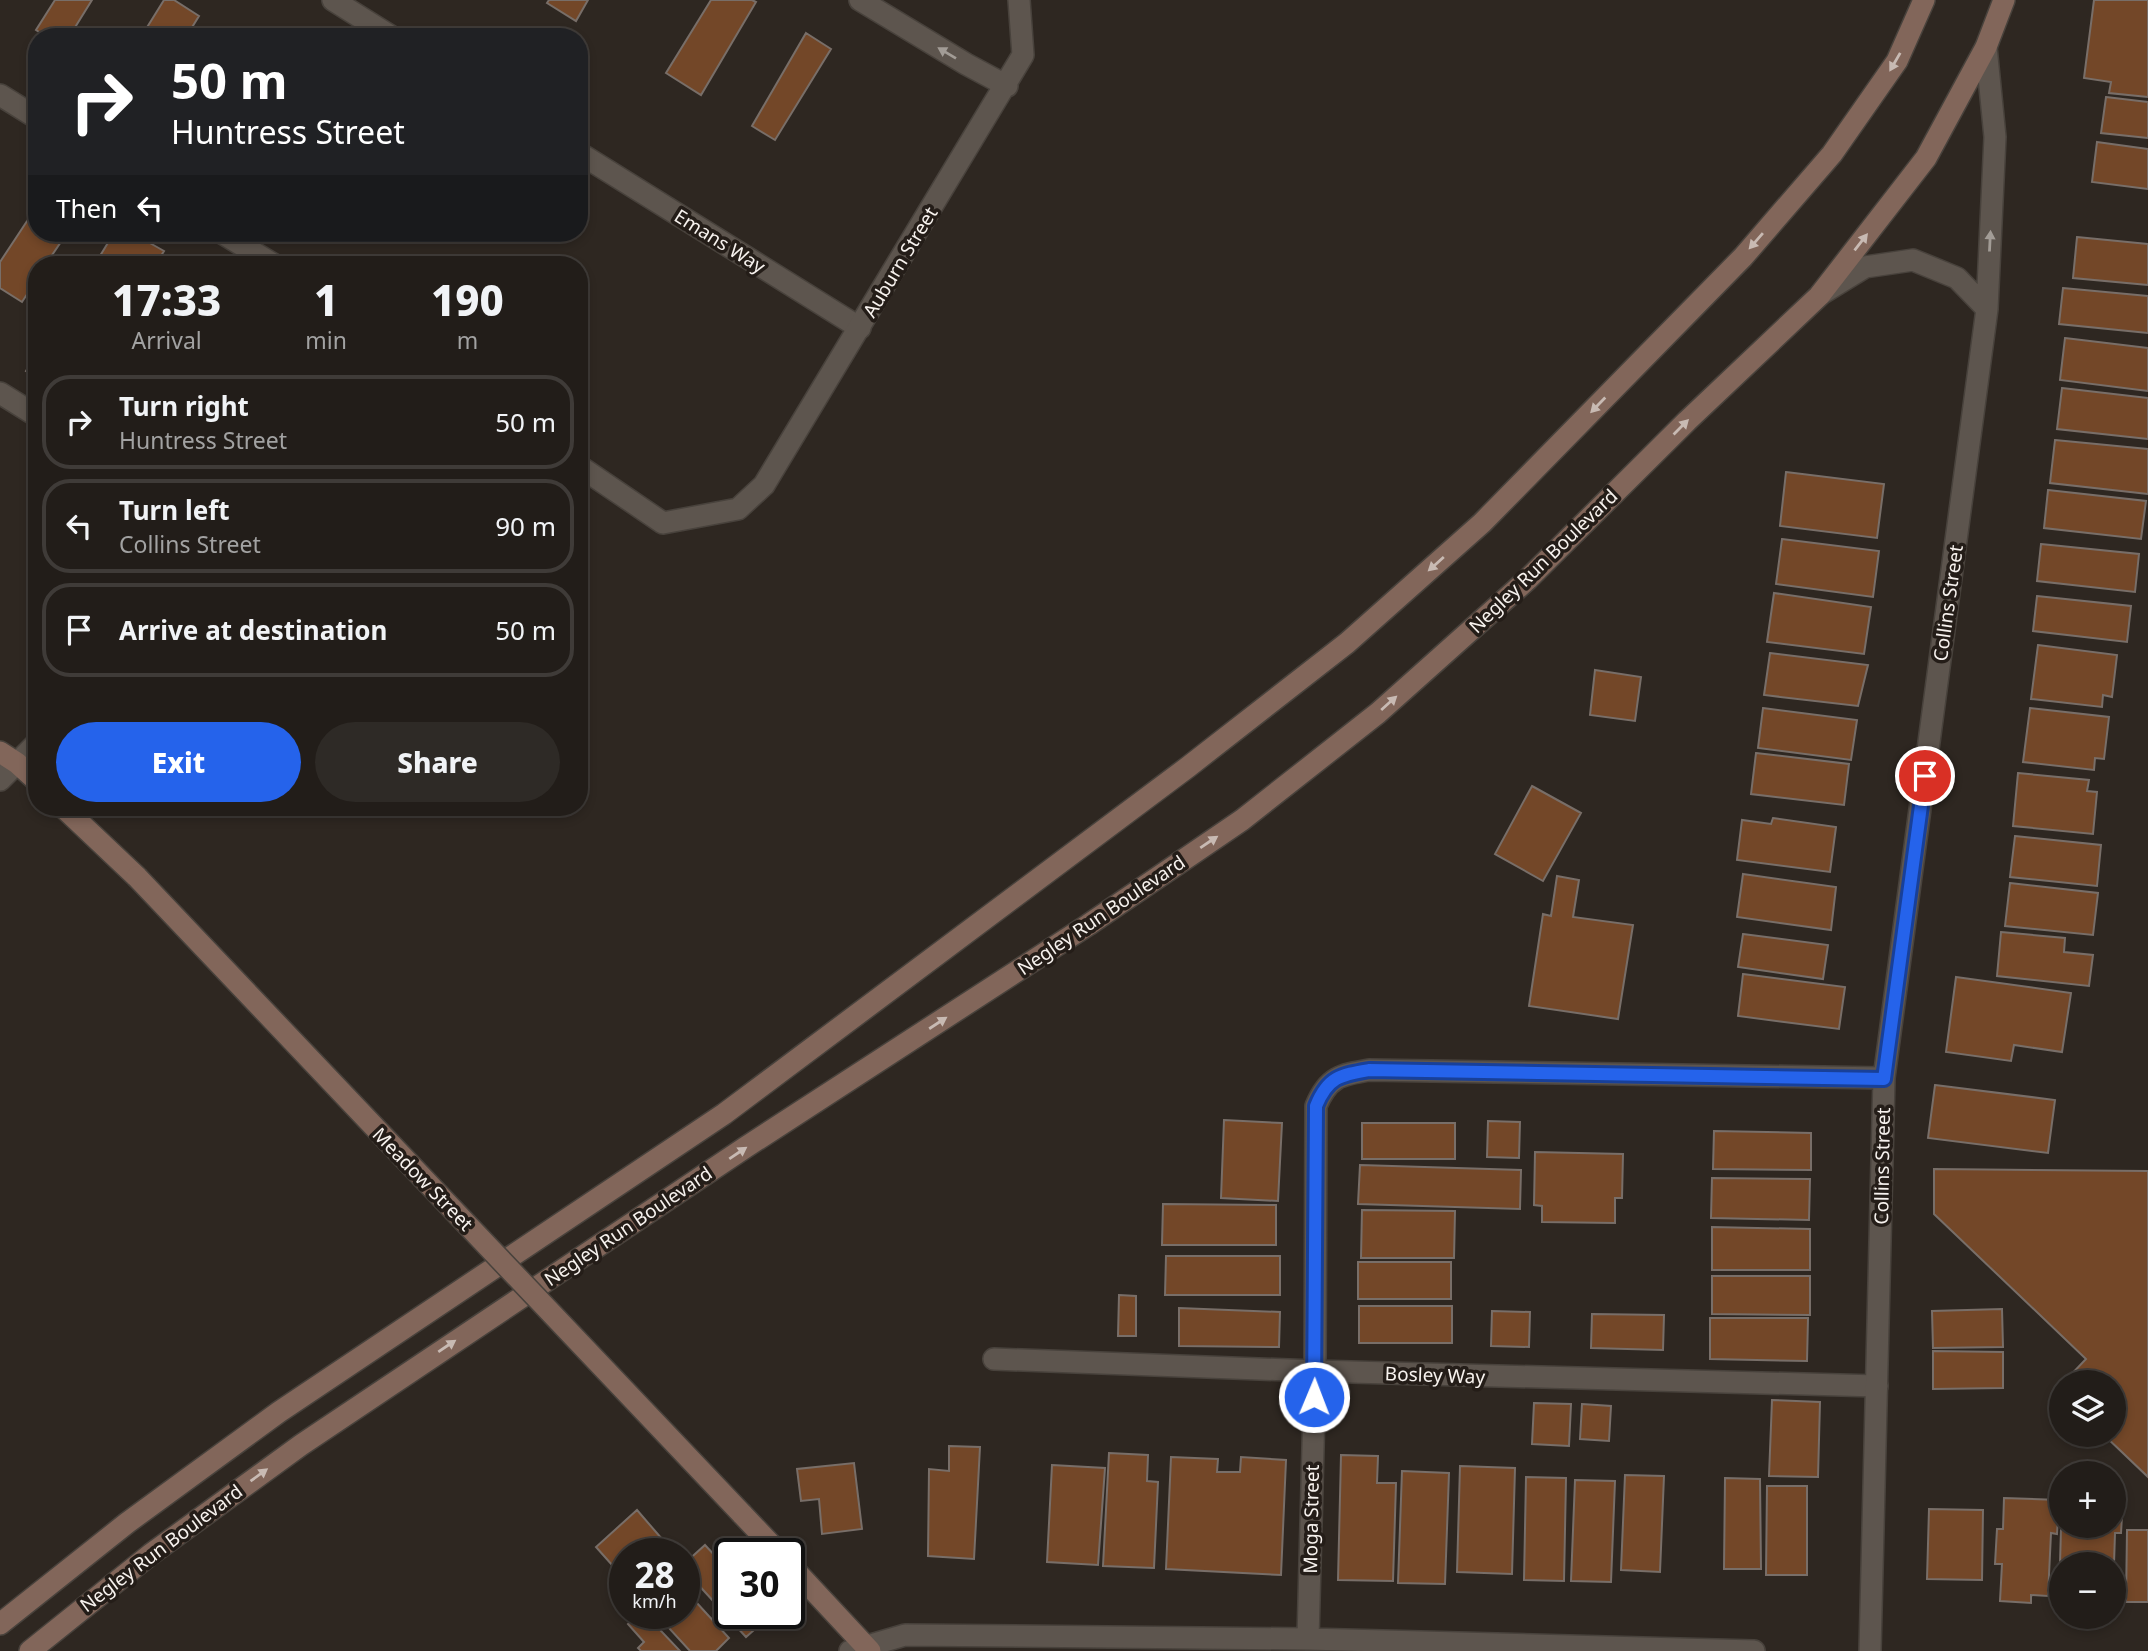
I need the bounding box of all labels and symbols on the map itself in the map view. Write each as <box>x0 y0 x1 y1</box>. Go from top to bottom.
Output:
one-way arrow <box>938 46 957 59</box>
one-way arrow <box>1889 52 1901 71</box>
street label: Auburn Street <box>857 202 943 322</box>
street label: Emans Way <box>670 203 771 279</box>
one-way arrow <box>1985 229 1996 251</box>
one-way arrow <box>1748 232 1764 250</box>
one-way arrow <box>1853 233 1867 251</box>
one-way arrow <box>1590 396 1607 412</box>
one-way arrow <box>1672 420 1689 436</box>
street label: Negley Run Boulevard <box>1463 483 1623 639</box>
street label: Collins Street <box>1927 543 1969 663</box>
one-way arrow <box>1427 556 1445 572</box>
one-way arrow <box>1380 695 1398 711</box>
pin <box>1895 746 1955 806</box>
one-way arrow <box>1200 835 1218 849</box>
street label: Negley Run Boulevard <box>1012 849 1190 981</box>
one-way arrow <box>928 1016 948 1029</box>
street label: Collins Street <box>1868 1107 1896 1225</box>
street label: Meadow Street <box>367 1122 479 1236</box>
one-way arrow <box>728 1146 748 1159</box>
street label: Negley Run Boulevard <box>539 1160 717 1292</box>
one-way arrow <box>437 1340 457 1353</box>
position arrow <box>1277 1360 1351 1434</box>
street label: Bosley Way <box>1384 1360 1486 1390</box>
street label: Moga Street <box>1297 1464 1325 1574</box>
one-way arrow <box>250 1468 268 1482</box>
street label: Negley Run Boulevard <box>74 1478 248 1618</box>
speed limit sign: 30 <box>714 1538 805 1629</box>

